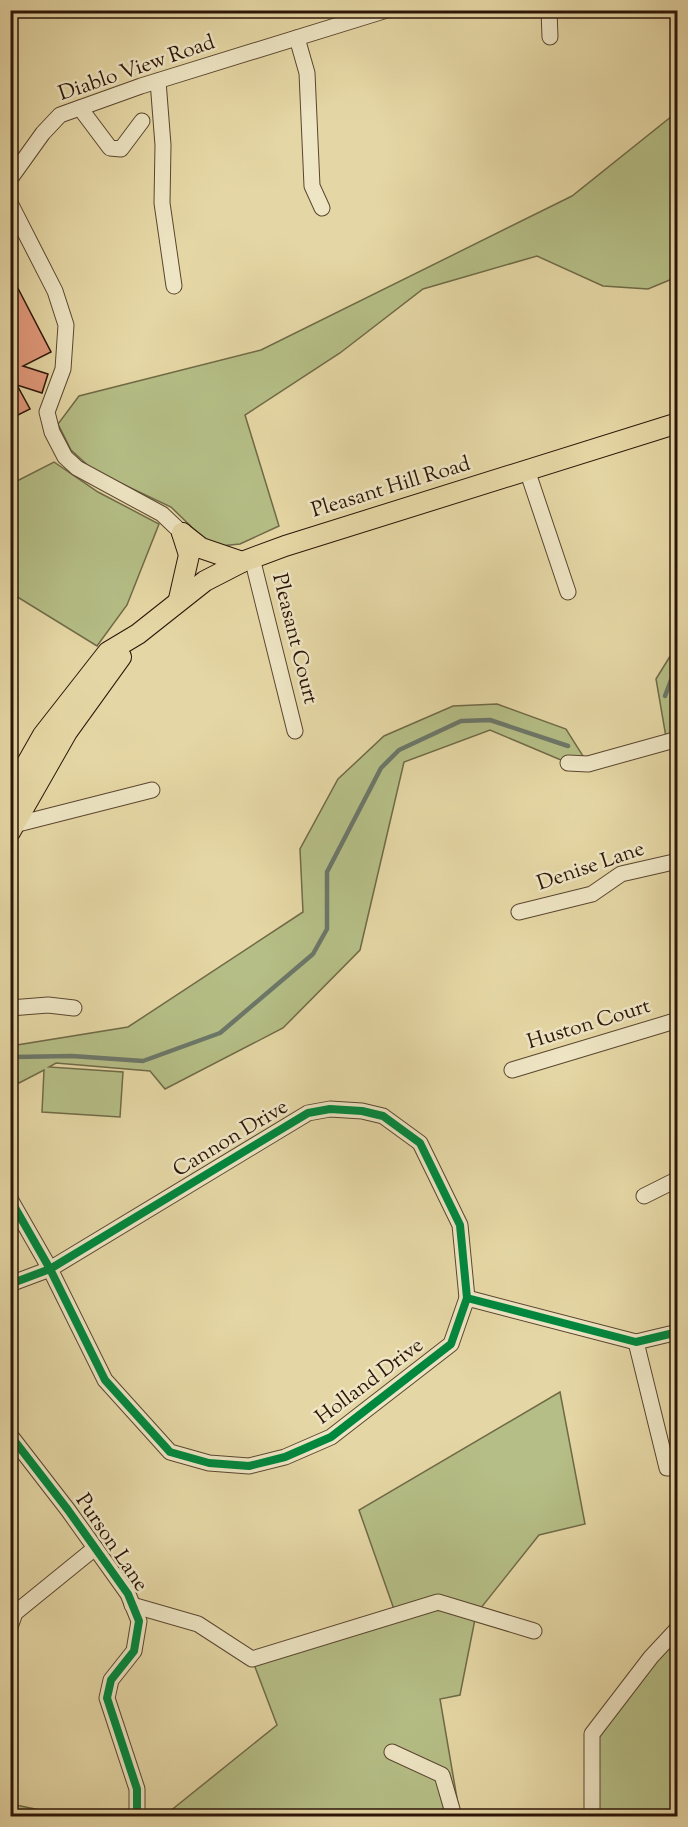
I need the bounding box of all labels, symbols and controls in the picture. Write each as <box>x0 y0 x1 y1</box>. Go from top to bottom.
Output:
street label: Diablo View Road <box>55 28 219 110</box>
street label: Pleasant Hill Road <box>308 450 474 526</box>
street label: Pleasant Court <box>263 570 325 708</box>
street label: Denise Lane <box>533 835 649 899</box>
street label: Huston Court <box>524 992 654 1058</box>
street label: Cannon Drive <box>168 1093 294 1185</box>
street label: Holland Drive <box>310 1331 430 1433</box>
street label: Purson Lane <box>67 1488 155 1598</box>

